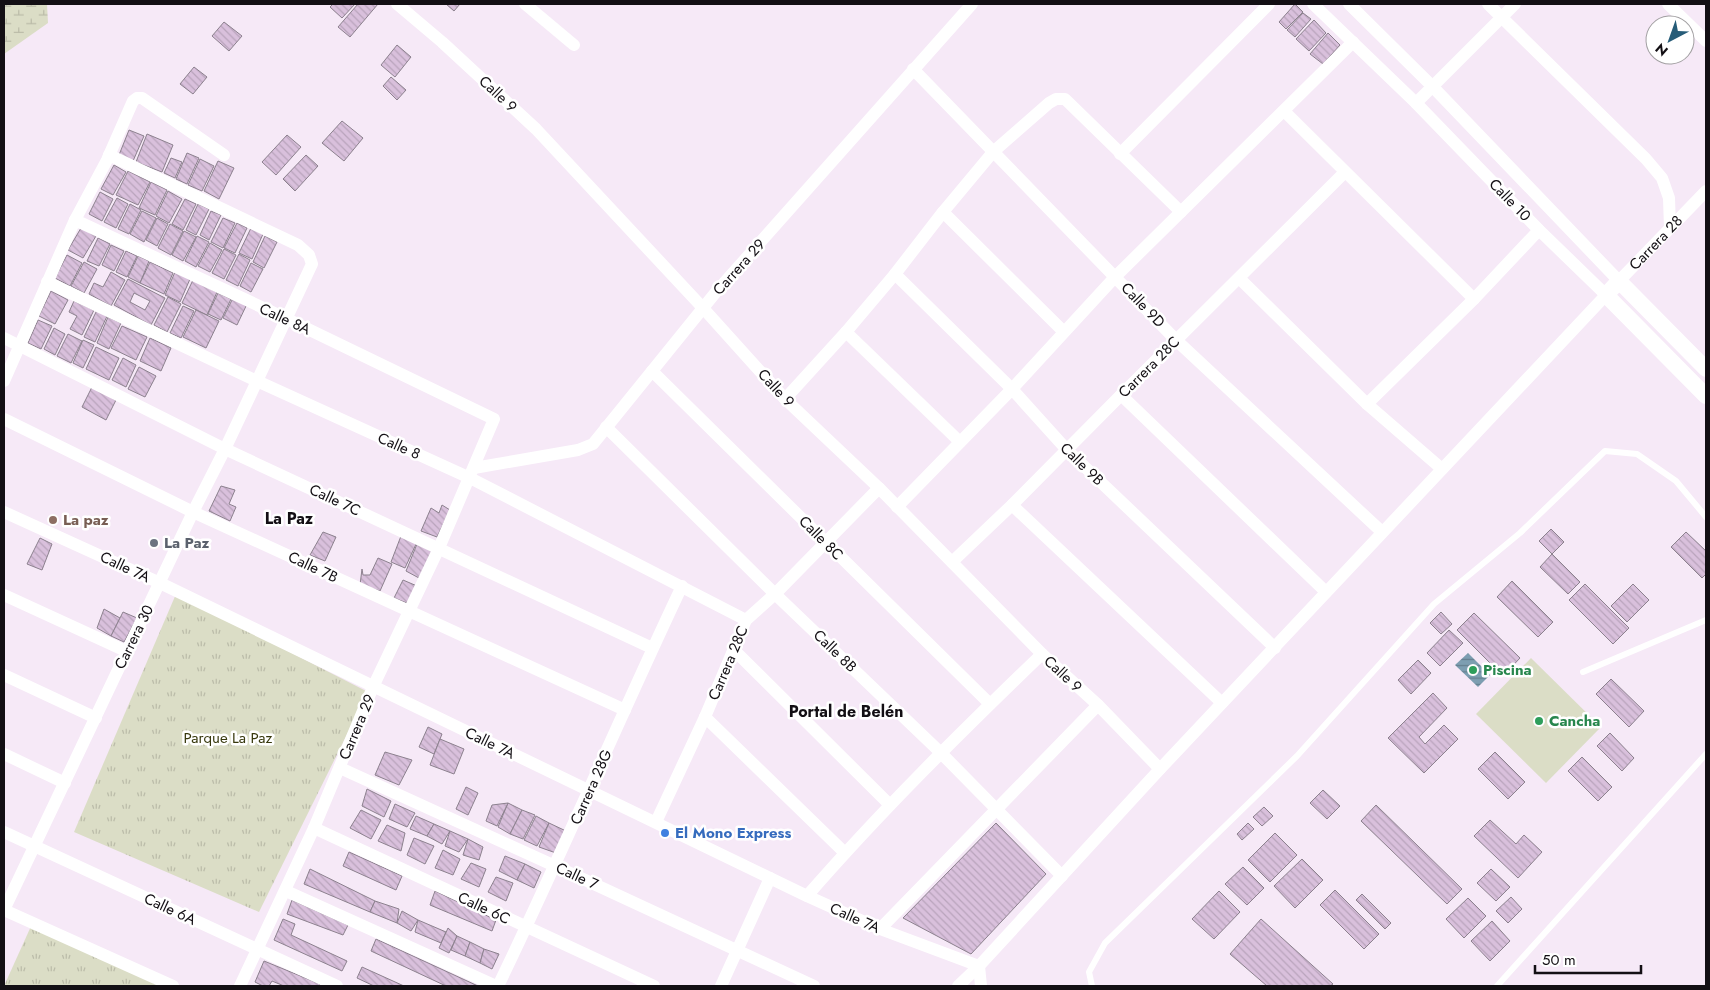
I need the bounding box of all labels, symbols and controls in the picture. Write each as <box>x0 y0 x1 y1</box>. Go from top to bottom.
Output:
north arrow <box>1645 15 1695 65</box>
text: N <box>1651 39 1672 61</box>
street label: Calle 9 <box>474 71 522 117</box>
street label: Calle 10 <box>1484 174 1536 226</box>
street label: Carrera 28 <box>1624 210 1688 275</box>
street label: Carrera 29 <box>708 234 770 300</box>
street label: Calle 9D <box>1116 277 1170 333</box>
street label: Calle 8A <box>256 298 314 341</box>
street label: Carrera 28C <box>1113 331 1185 403</box>
street label: Calle 9 <box>753 364 799 412</box>
street label: Calle 8 <box>374 427 424 465</box>
street label: Calle 9B <box>1055 437 1109 491</box>
street label: Calle 7C <box>306 479 364 521</box>
district label: La Paz <box>265 507 314 530</box>
place label: La paz <box>63 509 109 531</box>
street label: Calle 8C <box>794 511 848 565</box>
marker: La paz <box>47 514 59 526</box>
place label: La Paz <box>164 532 209 554</box>
marker: La Paz <box>148 537 160 549</box>
street label: Calle 7A <box>96 546 154 588</box>
street label: Calle 7B <box>284 546 342 588</box>
street label: Carrera 30 <box>109 601 159 673</box>
street label: Carrera 28C <box>702 622 754 704</box>
street label: Calle 8B <box>808 625 862 677</box>
street label: Calle 9 <box>1039 651 1087 697</box>
place label: Piscina <box>1483 659 1532 681</box>
marker: Piscina <box>1467 664 1479 676</box>
street label: Carrera 29 <box>333 691 381 763</box>
district label: Portal de Belén <box>789 700 903 723</box>
place label: Cancha <box>1549 710 1600 732</box>
marker: Cancha <box>1533 715 1545 727</box>
street label: Calle 7A <box>461 722 519 765</box>
park label: Parque La Paz <box>184 727 273 749</box>
street label: Carrera 28G <box>565 746 617 828</box>
place label: El Mono Express <box>675 822 791 844</box>
marker: El Mono Express <box>659 827 671 839</box>
street label: Calle 7 <box>552 857 602 895</box>
street label: Calle 6C <box>454 886 514 930</box>
street label: Calle 6A <box>140 887 200 931</box>
street label: Calle 7A <box>826 897 884 939</box>
scale bar <box>1535 942 1641 974</box>
text: 50 m <box>1542 949 1576 971</box>

